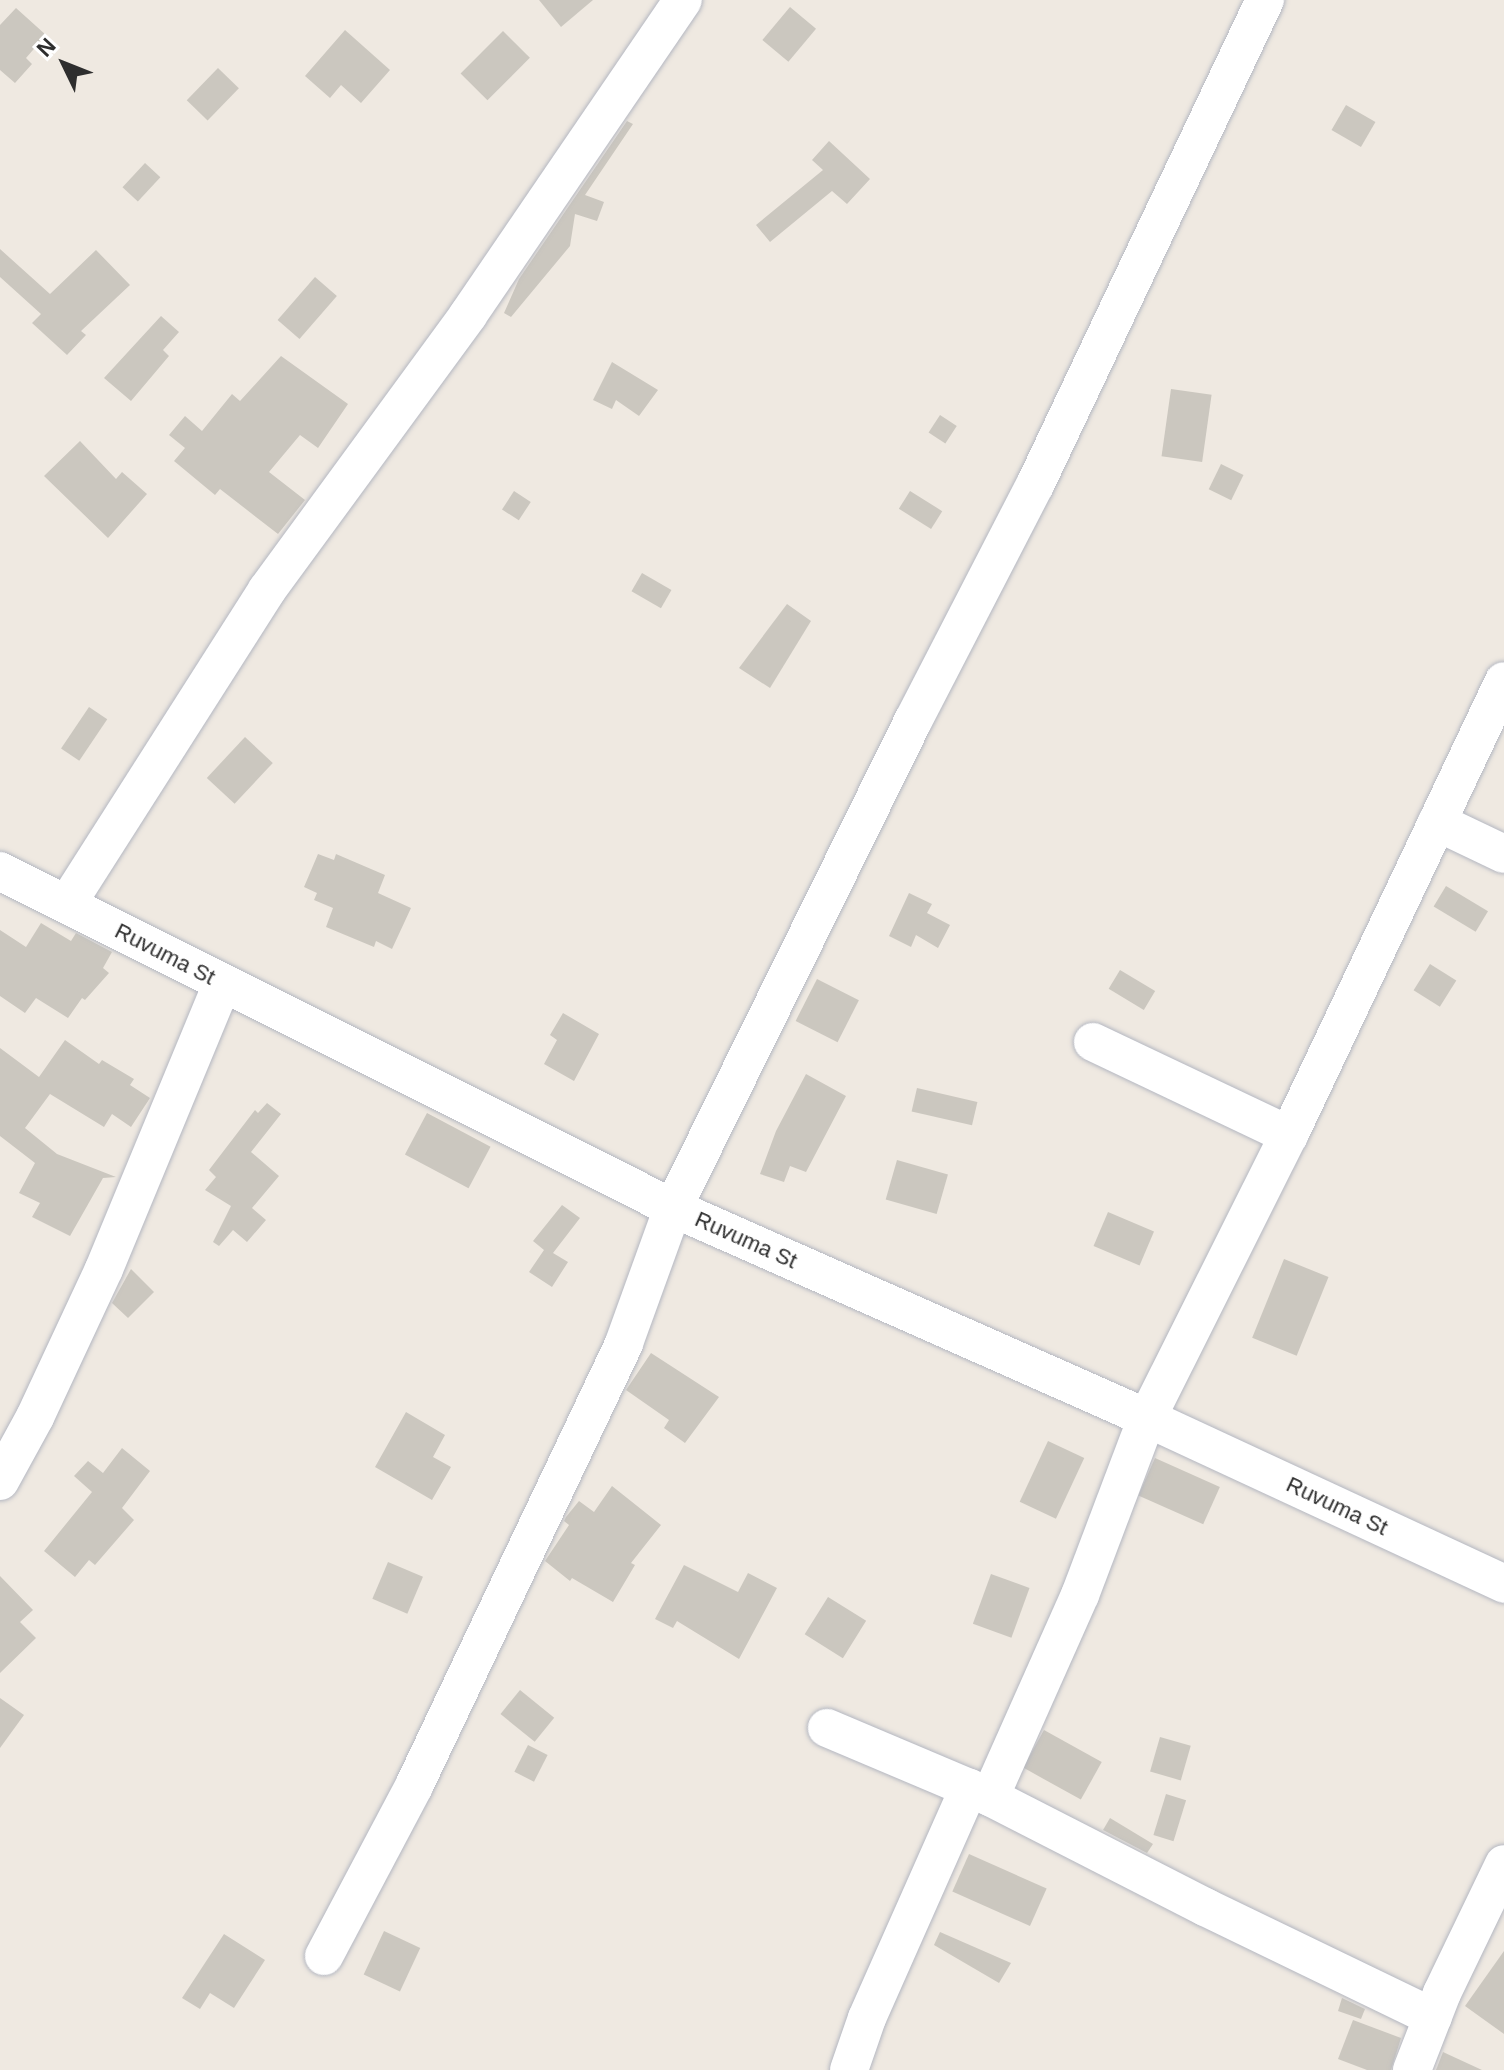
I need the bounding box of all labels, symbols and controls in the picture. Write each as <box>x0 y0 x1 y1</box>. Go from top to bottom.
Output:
north arrow <box>24 24 104 104</box>
text: N <box>32 33 61 62</box>
street label: Ruvuma St <box>111 918 219 990</box>
street label: Ruvuma St <box>691 1206 801 1274</box>
street label: Ruvuma St <box>1282 1471 1392 1541</box>

